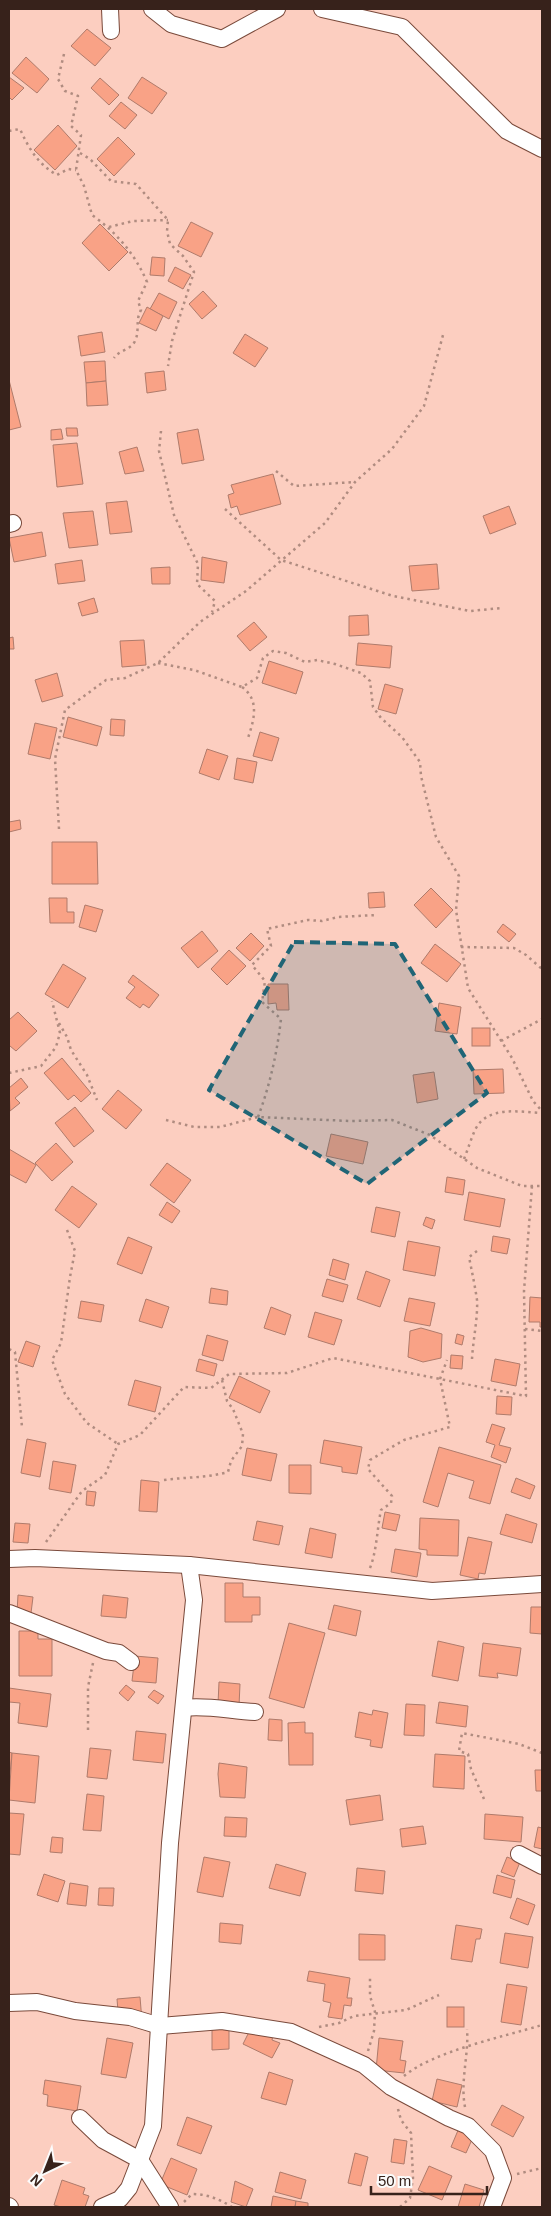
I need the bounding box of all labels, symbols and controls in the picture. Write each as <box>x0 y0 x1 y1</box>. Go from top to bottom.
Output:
north arrow <box>20 2146 70 2196</box>
scale bar <box>371 2164 487 2196</box>
text: N <box>27 2171 45 2190</box>
text: 50 m <box>378 2172 411 2189</box>

